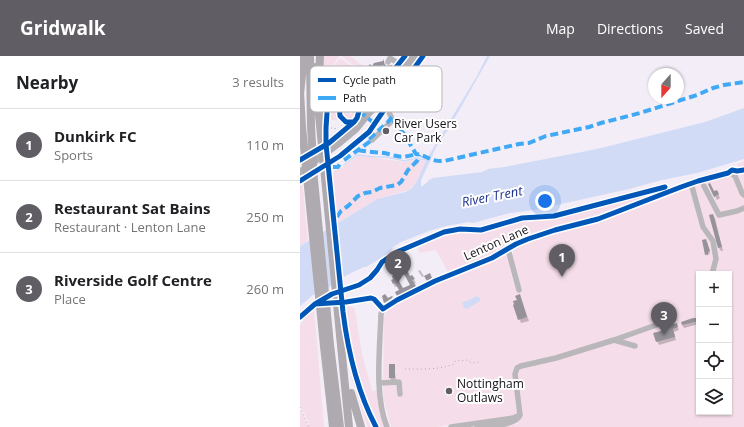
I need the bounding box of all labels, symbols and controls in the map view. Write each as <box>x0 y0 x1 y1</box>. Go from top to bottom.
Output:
text: Gridwalk <box>20 15 106 41</box>
text: Map <box>546 19 575 38</box>
text: Directions <box>597 19 663 38</box>
text: Saved <box>685 19 724 38</box>
legend <box>310 66 442 112</box>
north arrow <box>648 68 684 104</box>
text: Nearby <box>16 71 78 94</box>
text: Cycle path <box>343 72 396 87</box>
text: 3 results <box>232 73 284 91</box>
text: Path <box>343 90 366 105</box>
place label: River Users Car Park <box>394 115 457 146</box>
text: Dunkirk FC <box>54 126 137 146</box>
marker: River Users Car Park <box>381 126 391 136</box>
text: 1 <box>25 136 33 154</box>
text: 110 m <box>246 136 284 154</box>
text: Sports <box>54 146 93 164</box>
water label: River Trent <box>460 181 525 211</box>
your location <box>535 191 555 211</box>
text: Restaurant Sat Bains <box>54 198 211 218</box>
text: 2 <box>25 208 33 226</box>
text: 250 m <box>246 208 284 226</box>
text: Restaurant · Lenton Lane <box>54 218 206 236</box>
street label: Lenton Lane <box>461 221 531 264</box>
pin: 1 <box>549 244 575 277</box>
pin: 2 <box>385 250 411 283</box>
text: Riverside Golf Centre <box>54 270 212 290</box>
map controls <box>696 271 732 415</box>
button: + <box>696 271 732 307</box>
text: 3 <box>25 280 33 298</box>
text: 260 m <box>246 280 284 298</box>
text: Place <box>54 290 86 308</box>
pin: 3 <box>651 302 677 335</box>
button: − <box>696 307 732 343</box>
button: locate <box>696 343 732 379</box>
place label: Nottingham Outlaws <box>457 375 524 406</box>
button: layers <box>696 379 732 415</box>
marker: Nottingham Outlaws <box>444 386 454 396</box>

